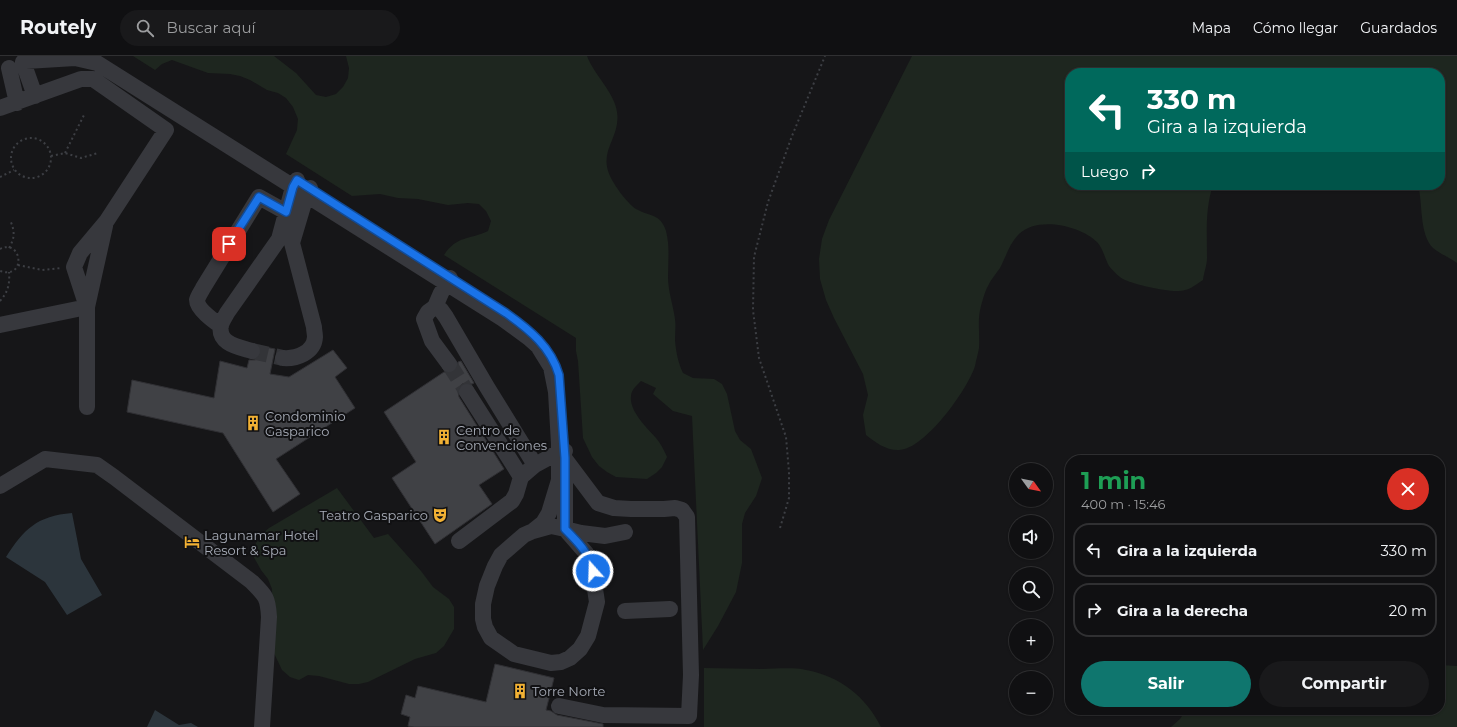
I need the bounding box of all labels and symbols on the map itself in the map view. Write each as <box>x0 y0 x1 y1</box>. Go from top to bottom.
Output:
pin <box>212 227 246 261</box>
place label: Condominio Gasparico <box>265 408 346 439</box>
building icon: Condominio Gasparico <box>244 414 262 432</box>
place label: Centro de Convenciones <box>456 422 547 453</box>
building icon: Centro de Convenciones <box>435 428 453 446</box>
north arrow <box>1009 463 1053 507</box>
theatre icon: Teatro Gasparico <box>431 506 449 524</box>
place label: Teatro Gasparico <box>320 507 428 523</box>
place label: Lagunamar Hotel Resort & Spa <box>204 527 319 558</box>
hotel icon: Lagunamar Hotel Resort & Spa <box>183 533 201 551</box>
position arrow <box>572 550 614 592</box>
building icon: Torre Norte <box>511 682 529 700</box>
place label: Torre Norte <box>532 683 605 699</box>

